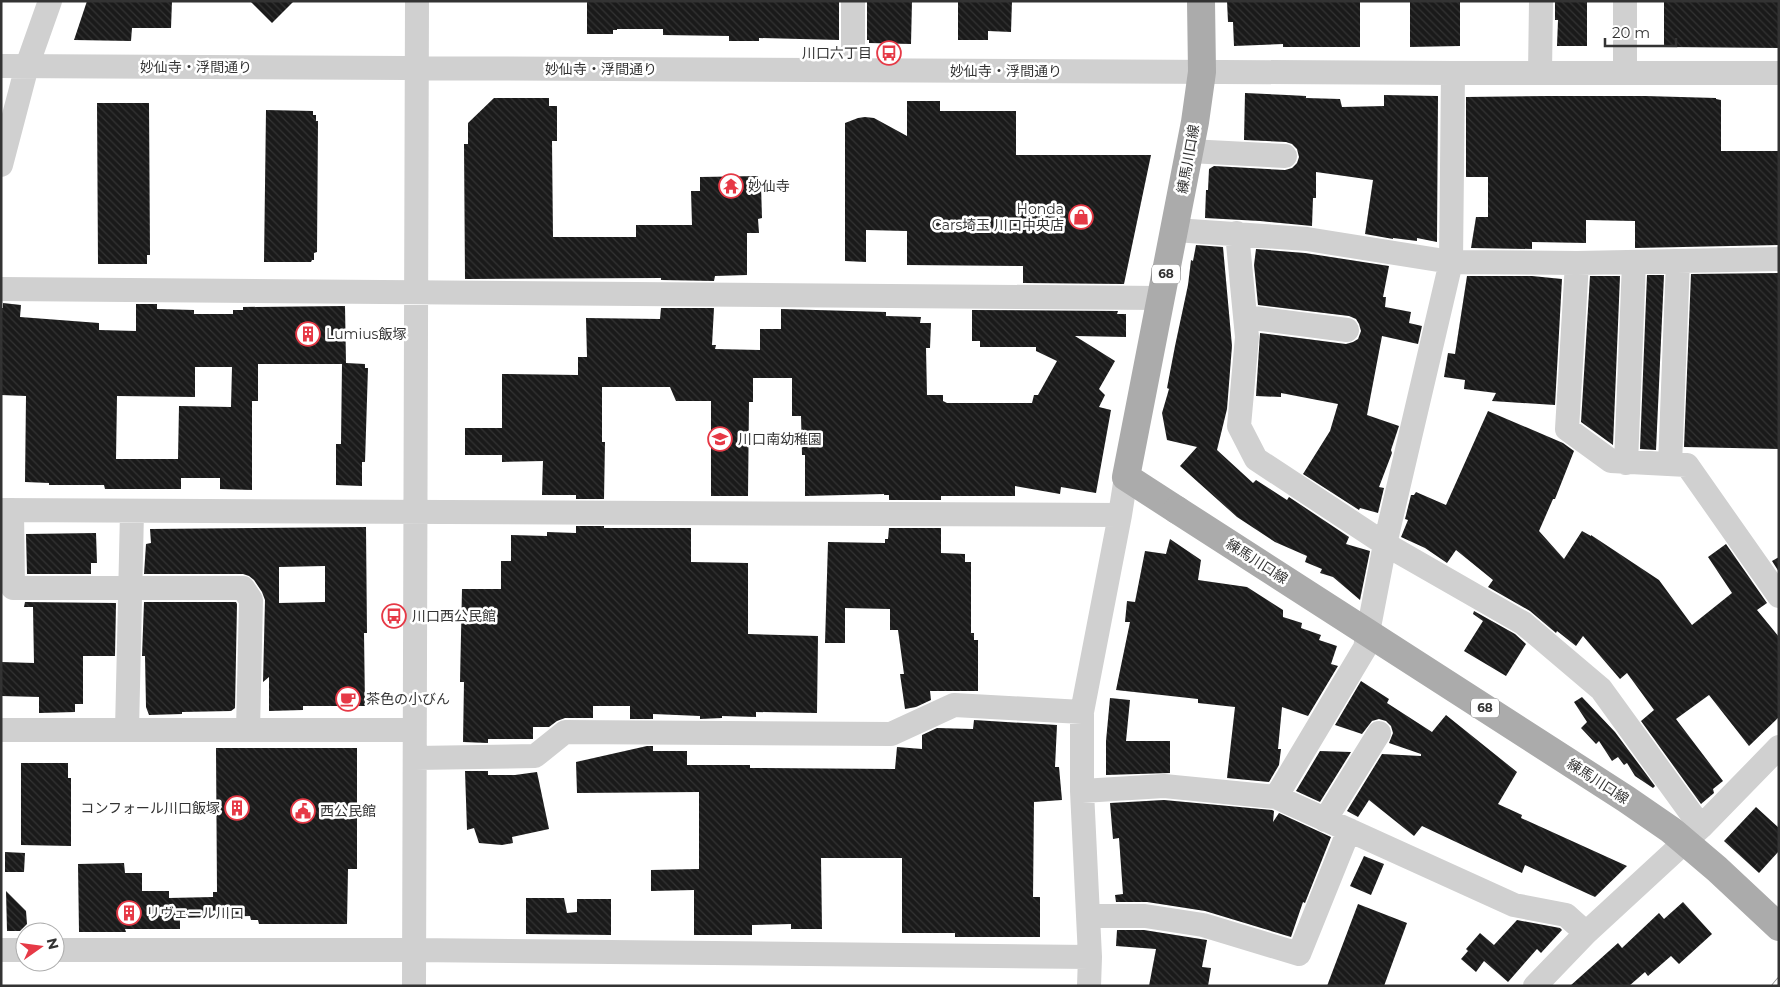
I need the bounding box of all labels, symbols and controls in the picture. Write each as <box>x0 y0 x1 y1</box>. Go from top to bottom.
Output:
scale bar <box>1605 15 1676 47</box>
text: 20 m <box>1612 23 1650 42</box>
bus stop icon: 川口六丁目 <box>876 40 902 66</box>
place label: 川口六丁目 <box>802 44 872 62</box>
street label: 妙仙寺・浮間通り <box>140 58 252 76</box>
street label: 妙仙寺・浮間通り <box>545 60 657 78</box>
street label: 妙仙寺・浮間通り <box>950 62 1062 80</box>
street label: 練馬川口線 <box>1173 123 1203 195</box>
temple icon: 妙仙寺 <box>718 173 744 199</box>
place label: 妙仙寺 <box>748 177 790 195</box>
place label: Honda Cars埼玉 川口中央店 <box>932 200 1064 234</box>
shop icon: Honda Cars埼玉 川口中央店 <box>1068 204 1094 230</box>
road number: 68 <box>1152 264 1180 284</box>
building icon: Lumius飯塚 <box>295 321 321 347</box>
place label: Lumius飯塚 <box>326 325 406 343</box>
school or university icon: 川口南幼稚園 <box>707 426 733 452</box>
place label: 川口南幼稚園 <box>738 430 822 448</box>
street label: 練馬川口線 <box>1223 534 1291 588</box>
bus stop icon: 川口西公民館 <box>381 603 407 629</box>
place label: 川口西公民館 <box>412 607 496 625</box>
cafe icon: 茶色の小びん <box>335 686 361 712</box>
place label: 茶色の小びん <box>366 690 450 708</box>
road number: 68 <box>1471 698 1499 718</box>
street label: 練馬川口線 <box>1564 754 1632 808</box>
building icon: コンフォール川口飯塚 <box>224 795 250 821</box>
public building icon: 西公民館 <box>290 798 316 824</box>
place label: コンフォール川口飯塚 <box>80 799 220 817</box>
place label: 西公民館 <box>320 802 376 820</box>
building icon: リヴェール川口 <box>116 900 142 926</box>
place label: リヴェール川口 <box>146 904 244 922</box>
north arrow <box>15 922 65 972</box>
text: N <box>43 936 63 952</box>

